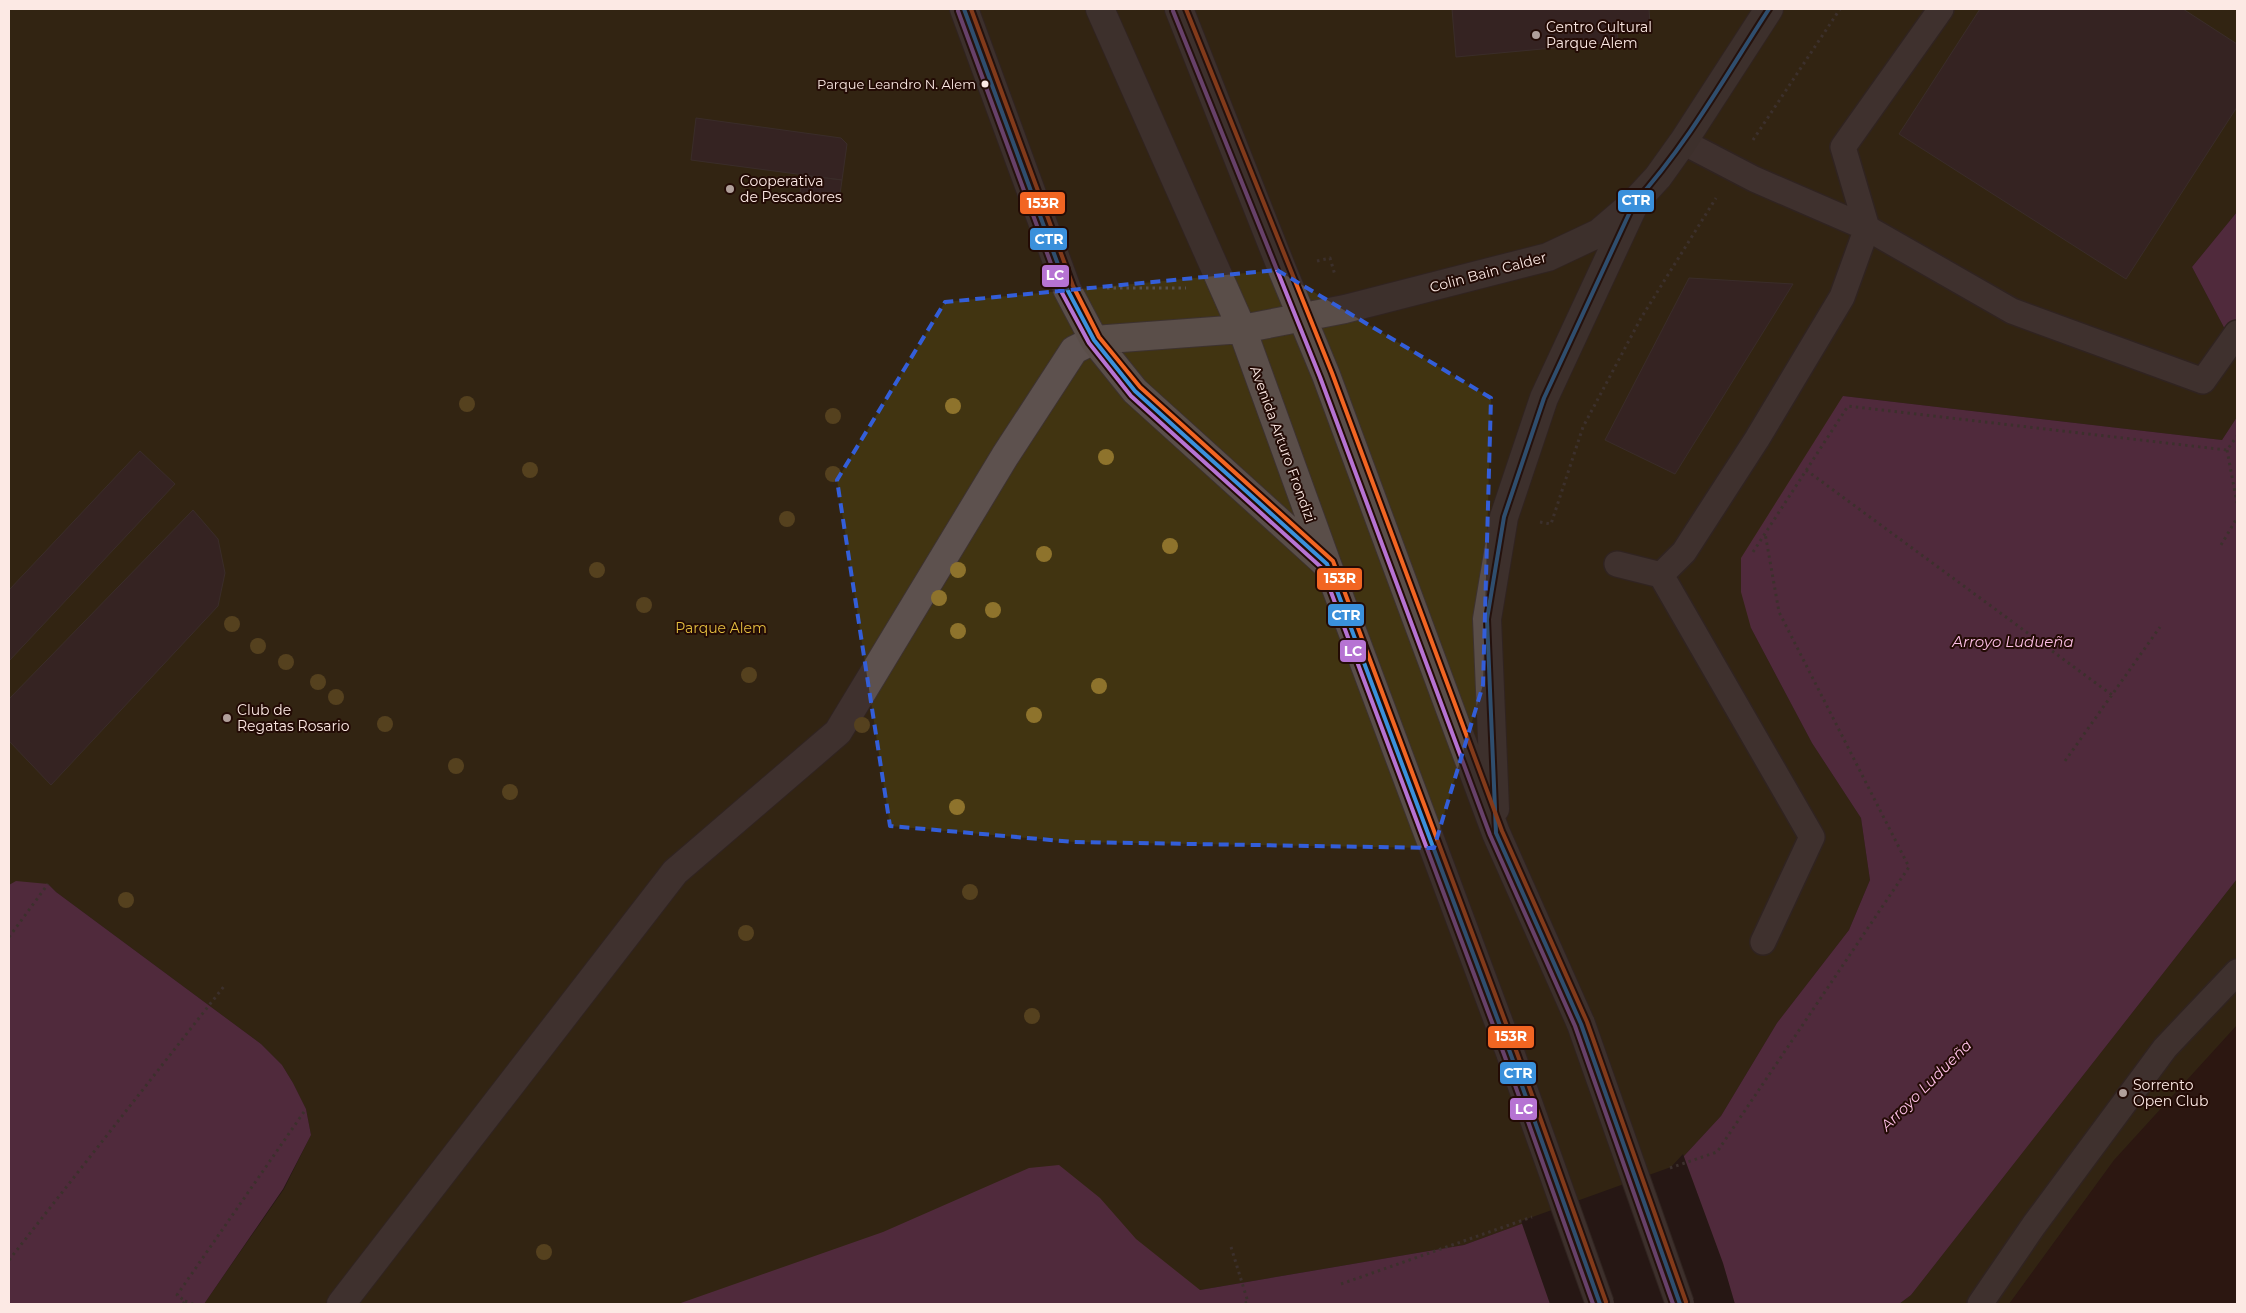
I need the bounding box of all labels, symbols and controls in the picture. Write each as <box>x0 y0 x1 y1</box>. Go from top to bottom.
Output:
place label: Centro Cultural Parque Alem <box>1546 18 1652 52</box>
marker: Centro Cultural Parque Alem <box>1530 29 1542 41</box>
place label: Parque Leandro N. Alem <box>817 76 976 92</box>
marker: Parque Leandro N. Alem <box>980 79 990 89</box>
place label: Cooperativa de Pescadores <box>740 172 842 206</box>
marker: Cooperativa de Pescadores <box>724 183 736 195</box>
line badge: CTR <box>1617 189 1655 213</box>
line badge: 153R <box>1019 191 1066 215</box>
text: CTR <box>1622 191 1650 209</box>
text: 153R <box>1027 194 1059 212</box>
line badge: CTR <box>1029 227 1068 251</box>
text: CTR <box>1035 230 1063 248</box>
street label: Colin Bain Calder <box>1428 248 1549 296</box>
line badge: LC <box>1041 264 1070 288</box>
text: LC <box>1046 266 1064 284</box>
street label: Avenida Arturo Frondizi <box>1246 363 1320 525</box>
line badge: 153R <box>1316 567 1363 591</box>
text: 153R <box>1324 569 1356 587</box>
line badge: CTR <box>1327 603 1365 627</box>
text: CTR <box>1332 606 1360 624</box>
park label: Parque Alem <box>675 619 767 637</box>
water label: Arroyo Ludueña <box>1951 632 2074 651</box>
line badge: LC <box>1339 639 1367 663</box>
text: LC <box>1344 642 1362 660</box>
place label: Club de Regatas Rosario <box>237 701 350 735</box>
marker: Club de Regatas Rosario <box>221 712 233 724</box>
line badge: 153R <box>1487 1025 1535 1049</box>
text: 153R <box>1495 1027 1527 1045</box>
water label: Arroyo Ludueña <box>1876 1035 1976 1135</box>
line badge: CTR <box>1499 1061 1537 1085</box>
text: CTR <box>1504 1064 1532 1082</box>
place label: Sorrento Open Club <box>2133 1076 2208 1110</box>
marker: Sorrento Open Club <box>2117 1087 2129 1099</box>
line badge: LC <box>1509 1097 1538 1121</box>
text: LC <box>1515 1100 1533 1118</box>

